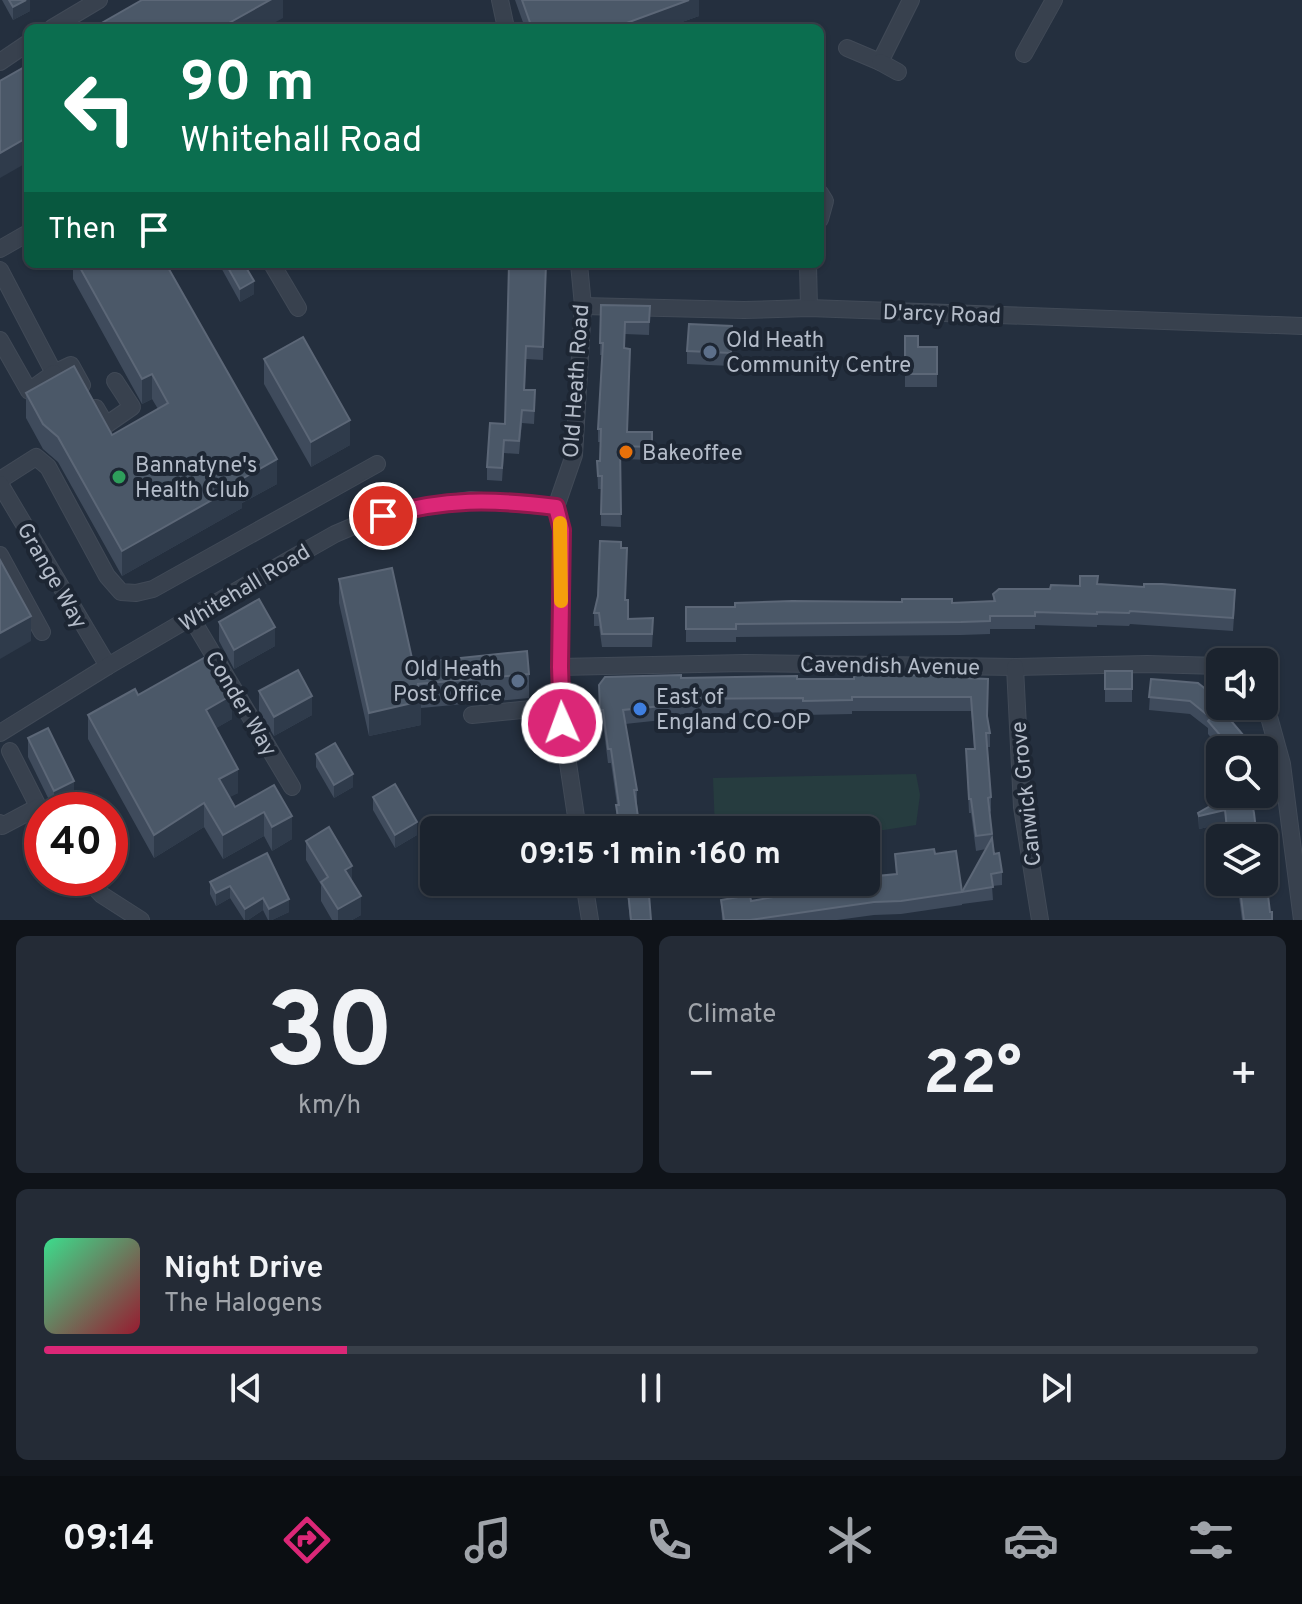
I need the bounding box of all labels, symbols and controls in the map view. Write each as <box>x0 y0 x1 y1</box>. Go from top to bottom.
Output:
text: 90 m <box>180 50 315 120</box>
icon: left <box>48 56 152 160</box>
text: Whitehall Road <box>180 119 422 165</box>
icon: arrive <box>132 208 176 252</box>
text: Then <box>48 212 116 249</box>
street label: D'arcy Road <box>882 300 1002 331</box>
street label: Old Heath Road <box>559 303 596 459</box>
place label: Old Heath Community Centre <box>726 328 911 380</box>
marker: Old Heath Community Centre <box>701 343 719 361</box>
place label: Bakeoffee <box>642 441 743 468</box>
marker: Bakeoffee <box>617 443 635 461</box>
place label: Bannatyne's Health Club <box>135 453 257 505</box>
marker: Bannatyne's Health Club <box>110 468 128 486</box>
pin <box>349 482 417 550</box>
icon: arrive <box>361 494 405 538</box>
street label: Grange Way <box>10 519 92 634</box>
street label: Whitehall Road <box>175 539 316 639</box>
street label: Conder Way <box>198 647 282 762</box>
map controls <box>1206 648 1278 896</box>
button: sound <box>1206 648 1278 720</box>
street label: Cavendish Avenue <box>800 652 980 683</box>
place label: Old Heath Post Office <box>393 657 502 709</box>
marker: Old Heath Post Office <box>509 672 527 690</box>
position arrow <box>520 681 604 765</box>
place label: East of England CO-OP <box>656 685 811 737</box>
marker: East of England CO-OP <box>631 700 649 718</box>
street label: Canwick Grove <box>1006 720 1049 868</box>
button: search <box>1206 736 1278 808</box>
speed limit sign: 40 <box>24 792 128 896</box>
button: layers <box>1206 824 1278 896</box>
text: 09:15 · 1 min · 160 m <box>519 837 781 874</box>
text: 30 <box>265 972 394 1104</box>
text: Climate <box>687 999 776 1032</box>
text: 22° <box>923 1039 1022 1115</box>
text: − <box>687 1049 715 1105</box>
text: + <box>1230 1049 1258 1105</box>
text: km/h <box>298 1090 361 1123</box>
text: Night Drive <box>164 1251 323 1288</box>
text: The Halogens <box>164 1288 323 1321</box>
icon: previous <box>224 1366 268 1410</box>
icon: pause <box>629 1366 673 1410</box>
icon: next <box>1034 1366 1078 1410</box>
icon: directions <box>279 1512 335 1568</box>
icon: music <box>460 1512 516 1568</box>
icon: phone <box>641 1512 697 1568</box>
icon: climate <box>822 1512 878 1568</box>
icon: car <box>1003 1512 1059 1568</box>
icon: filters <box>1183 1512 1239 1568</box>
text: 09:14 <box>62 1517 155 1563</box>

